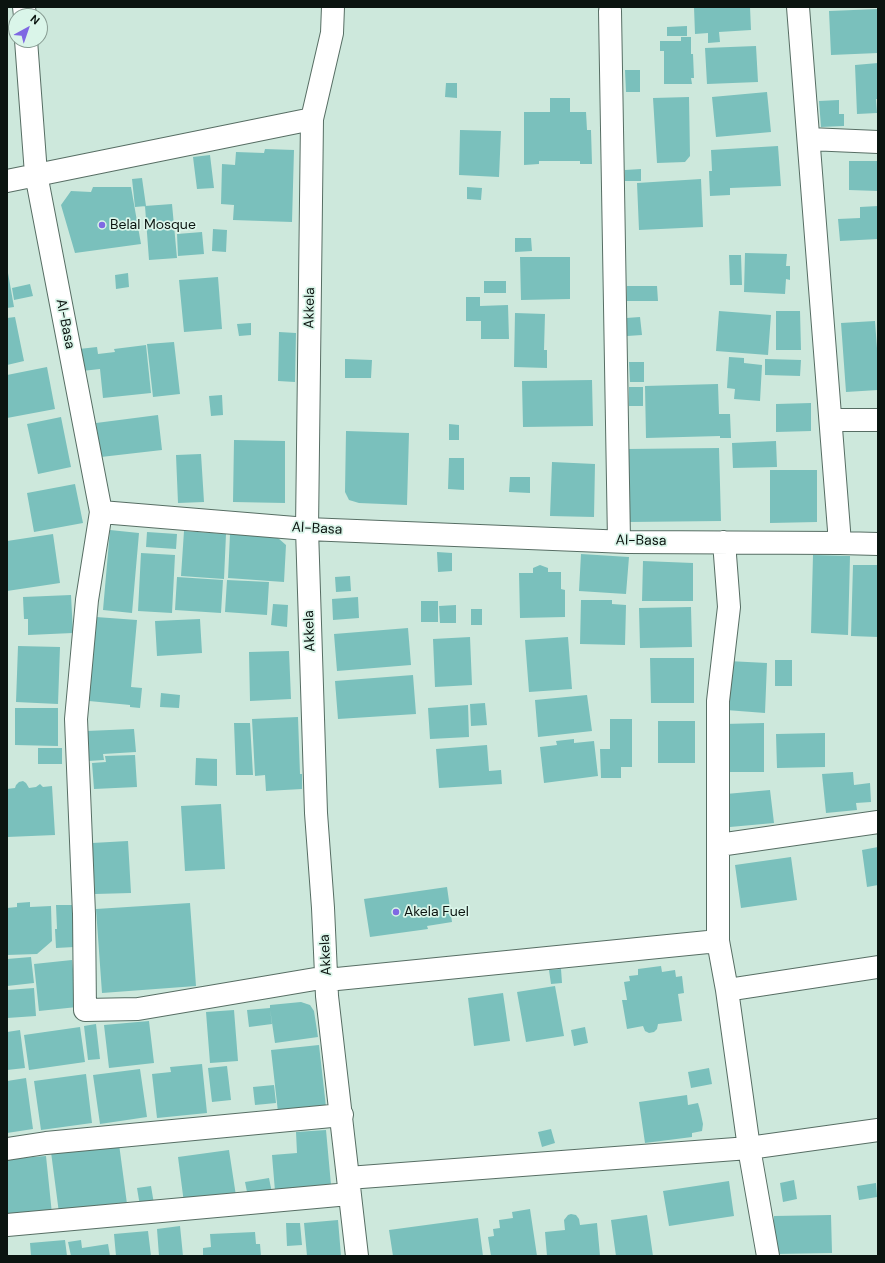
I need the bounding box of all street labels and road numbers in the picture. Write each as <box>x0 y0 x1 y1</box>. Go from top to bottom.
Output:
street label: Akkela <box>301 287 319 329</box>
street label: Al-Basa <box>52 298 78 350</box>
street label: Al-Basa <box>291 519 343 539</box>
street label: Al-Basa <box>616 532 666 550</box>
street label: Akkela <box>301 610 319 652</box>
street label: Akkela <box>317 934 335 976</box>

